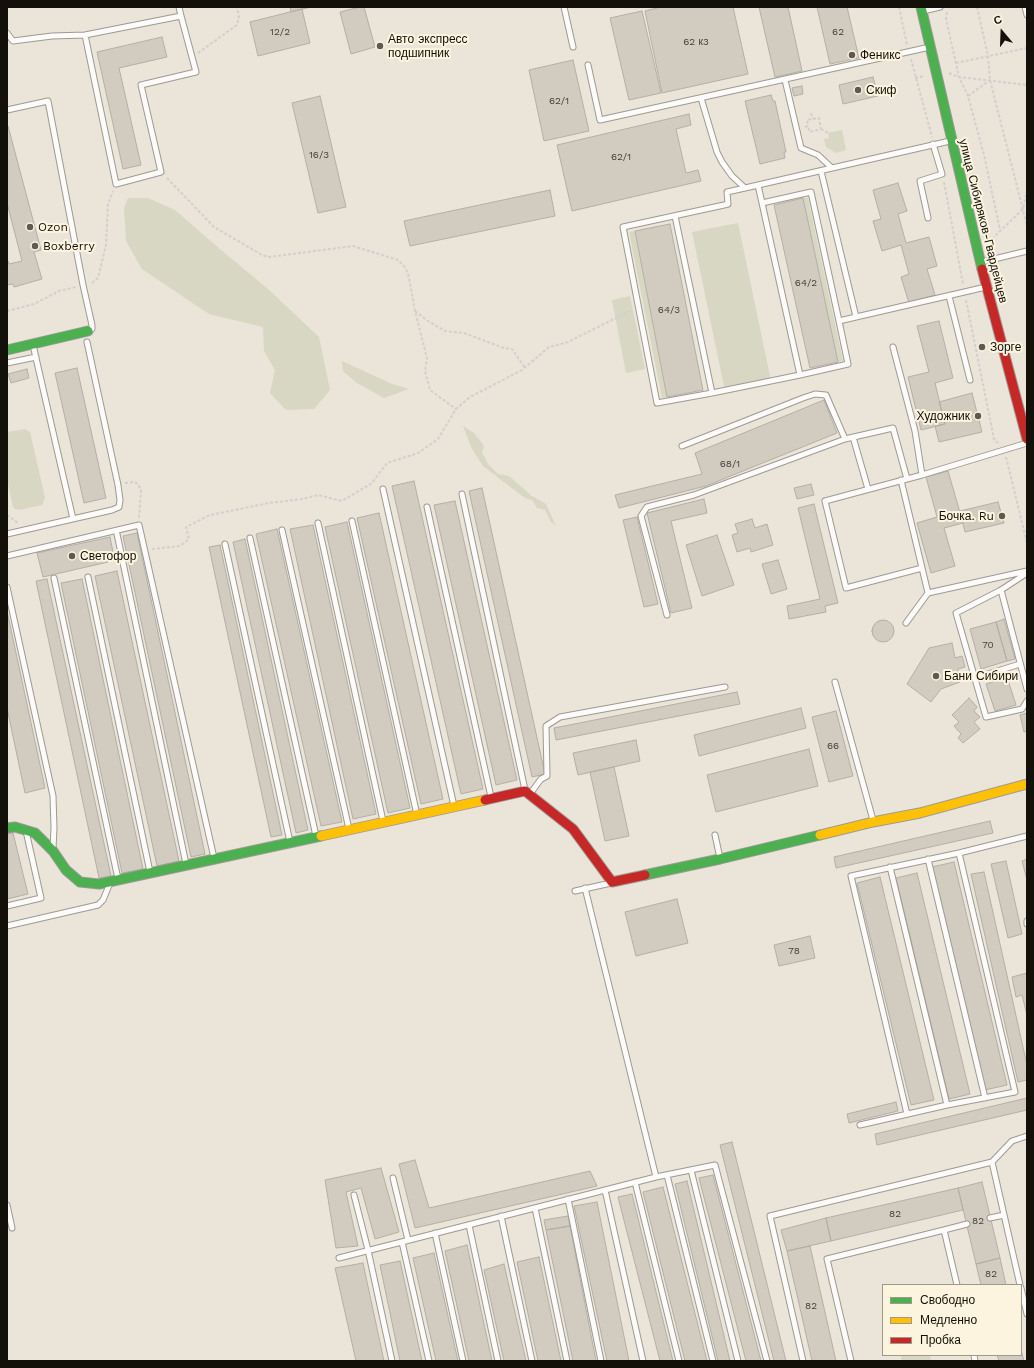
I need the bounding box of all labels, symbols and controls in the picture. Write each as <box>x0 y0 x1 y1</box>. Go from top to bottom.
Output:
north arrow <box>982 12 1022 52</box>
text: С <box>992 13 1004 28</box>
house number: 12/2 <box>270 26 290 38</box>
house number: 62 <box>832 26 844 38</box>
place label: Авто экспресс подшипник <box>388 32 468 60</box>
house number: 62 к3 <box>683 36 709 48</box>
marker: Авто экспресс подшипник <box>375 41 385 51</box>
place label: Феникс <box>860 48 901 62</box>
marker: Феникс <box>847 50 857 60</box>
place label: Скиф <box>866 83 896 97</box>
marker: Скиф <box>853 85 863 95</box>
house number: 62/1 <box>549 95 569 107</box>
street label: улица Сибиряков-Гвардейцев <box>956 137 1010 305</box>
house number: 16/3 <box>309 149 329 161</box>
house number: 62/1 <box>611 151 631 163</box>
place label: Ozon <box>38 220 68 234</box>
marker: Ozon <box>25 222 35 232</box>
place label: Boxberry <box>43 239 95 253</box>
marker: Boxberry <box>30 241 40 251</box>
house number: 64/2 <box>795 277 817 289</box>
house number: 64/3 <box>658 304 680 316</box>
place label: Зорге <box>990 340 1021 354</box>
marker: Зорге <box>977 342 987 352</box>
place label: Художник <box>917 409 970 423</box>
marker: Художник <box>973 411 983 421</box>
house number: 68/1 <box>720 458 740 470</box>
place label: Бочка. Ru <box>939 509 994 523</box>
marker: Бочка. Ru <box>997 511 1007 521</box>
place label: Светофор <box>80 549 136 563</box>
marker: Светофор <box>67 551 77 561</box>
house number: 70 <box>982 639 994 651</box>
place label: Бани Сибири <box>944 669 1018 683</box>
marker: Бани Сибири <box>931 671 941 681</box>
house number: 66 <box>827 740 839 752</box>
house number: 78 <box>788 945 800 957</box>
house number: 82 <box>889 1208 901 1220</box>
house number: 82 <box>972 1215 984 1227</box>
house number: 82 <box>985 1268 997 1280</box>
legend <box>882 1284 1022 1356</box>
text: Свободно <box>920 1293 975 1307</box>
house number: 82 <box>805 1300 817 1312</box>
text: Медленно <box>920 1313 977 1327</box>
text: Пробка <box>920 1333 961 1347</box>

